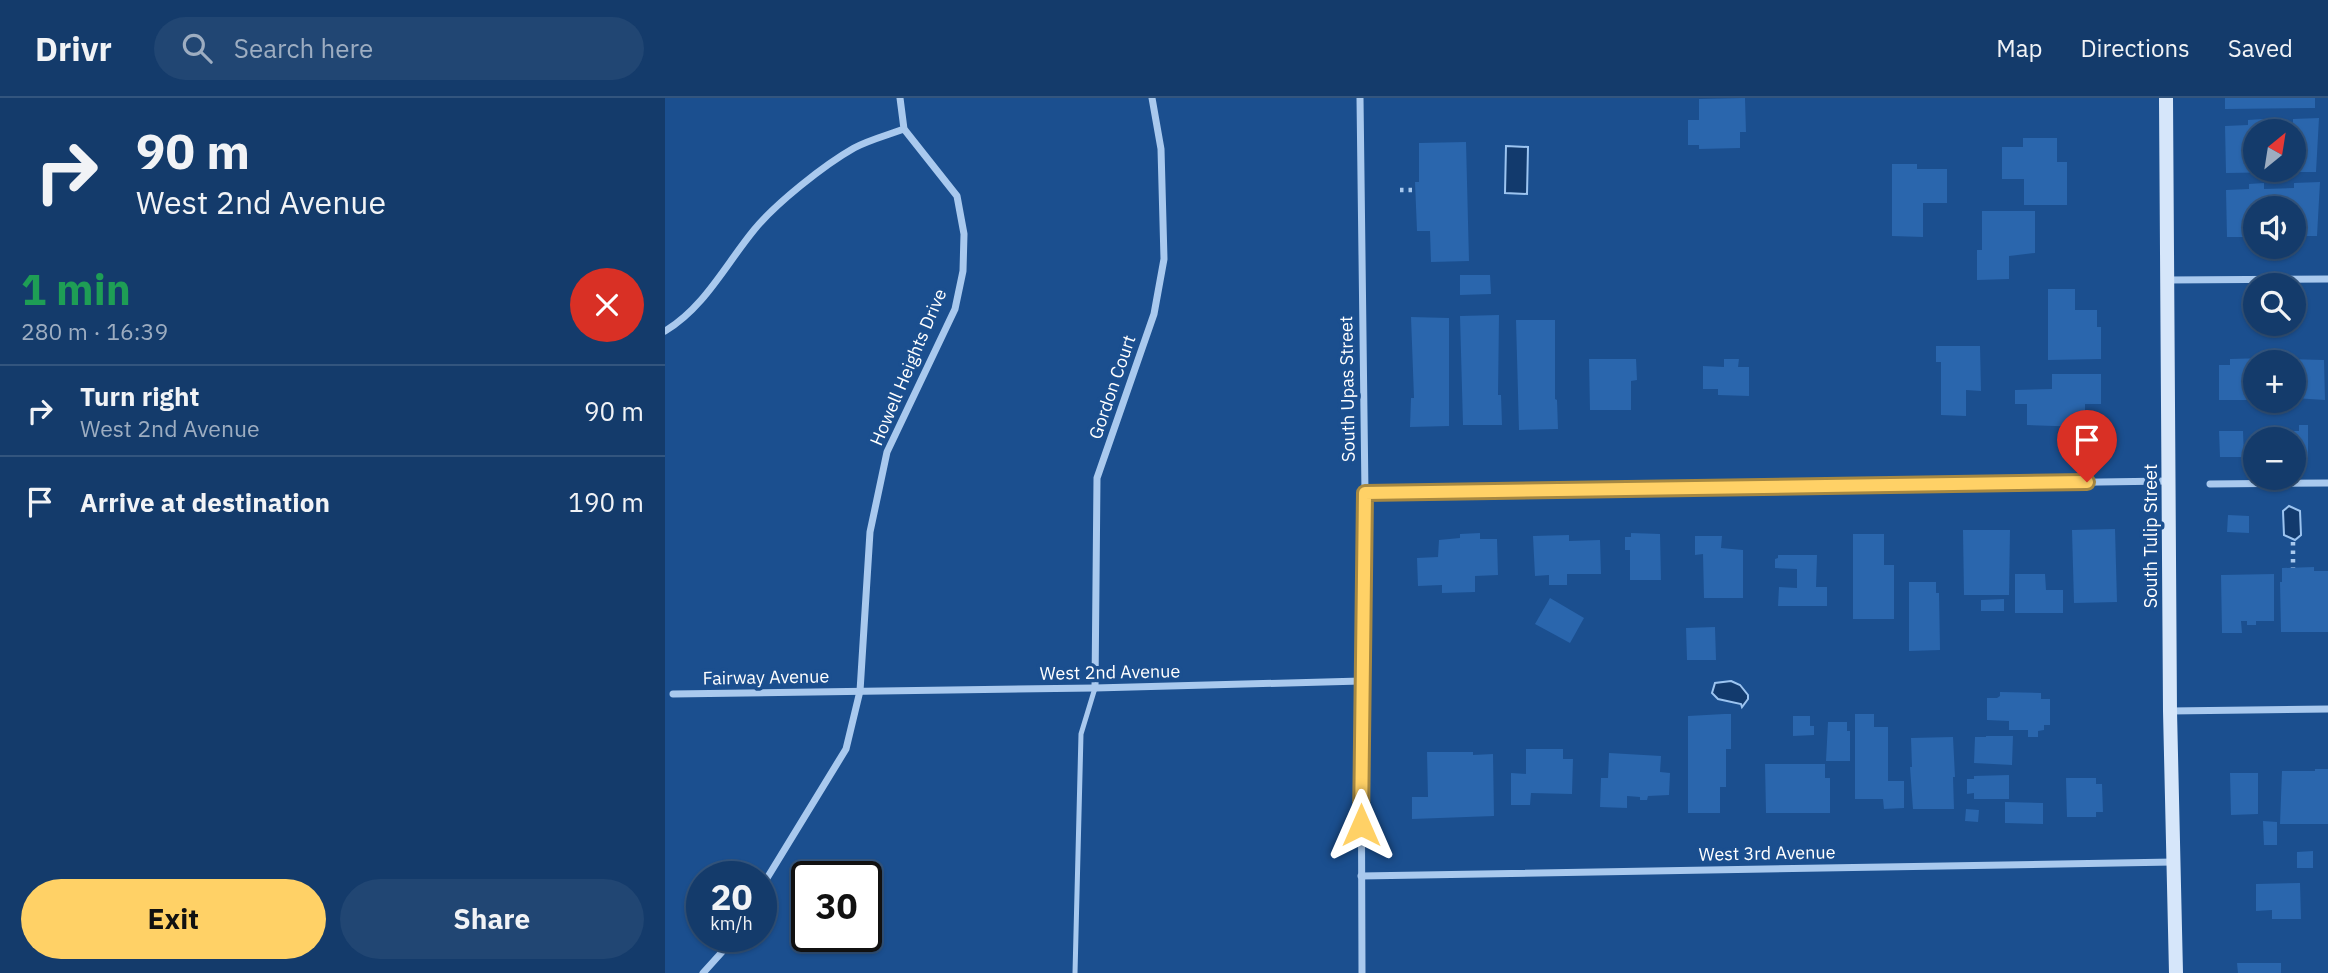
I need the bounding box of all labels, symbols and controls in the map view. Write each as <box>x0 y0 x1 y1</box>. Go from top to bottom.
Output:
search box <box>154 17 644 80</box>
text: Drivr <box>35 27 112 70</box>
icon: search <box>178 29 216 67</box>
text: Search here <box>234 31 373 65</box>
text: Map <box>1996 32 2042 64</box>
text: Directions <box>2080 32 2190 64</box>
text: Saved <box>2228 32 2293 64</box>
text: 90 m <box>136 119 250 182</box>
north arrow <box>2243 119 2307 182</box>
map controls <box>2243 119 2306 490</box>
icon: right <box>21 126 112 217</box>
text: West 2nd Avenue <box>136 181 386 223</box>
button: sound <box>2243 196 2306 259</box>
text: 1 min <box>21 262 131 317</box>
button: close <box>570 268 644 342</box>
button: search <box>2243 273 2306 336</box>
street label: Howell Heights Drive <box>865 285 951 449</box>
text: 280 m · 16:39 <box>21 316 168 346</box>
street label: South Upas Street <box>1334 316 1360 462</box>
street label: Gordon Court <box>1083 332 1141 442</box>
button: + <box>2243 350 2306 413</box>
text: Turn right <box>80 379 199 413</box>
icon: right <box>21 392 59 430</box>
text: 90 m <box>584 394 644 428</box>
pin <box>2057 410 2117 482</box>
text: West 2nd Avenue <box>80 413 260 443</box>
icon: arrive <box>2068 421 2106 459</box>
button: − <box>2243 427 2306 490</box>
street label: South Tulip Street <box>2139 464 2162 608</box>
icon: arrive <box>21 483 59 521</box>
text: Arrive at destination <box>80 485 330 519</box>
text: 190 m <box>568 485 644 519</box>
street label: West 2nd Avenue <box>1039 659 1181 685</box>
street label: Fairway Avenue <box>702 664 830 690</box>
position arrow <box>1324 788 1398 862</box>
street label: West 3rd Avenue <box>1698 840 1836 866</box>
speed limit sign: 30 <box>791 861 882 952</box>
text: 20 <box>710 874 753 920</box>
button: Exit <box>21 879 326 959</box>
button: Share <box>340 879 644 959</box>
text: km/h <box>710 912 753 935</box>

